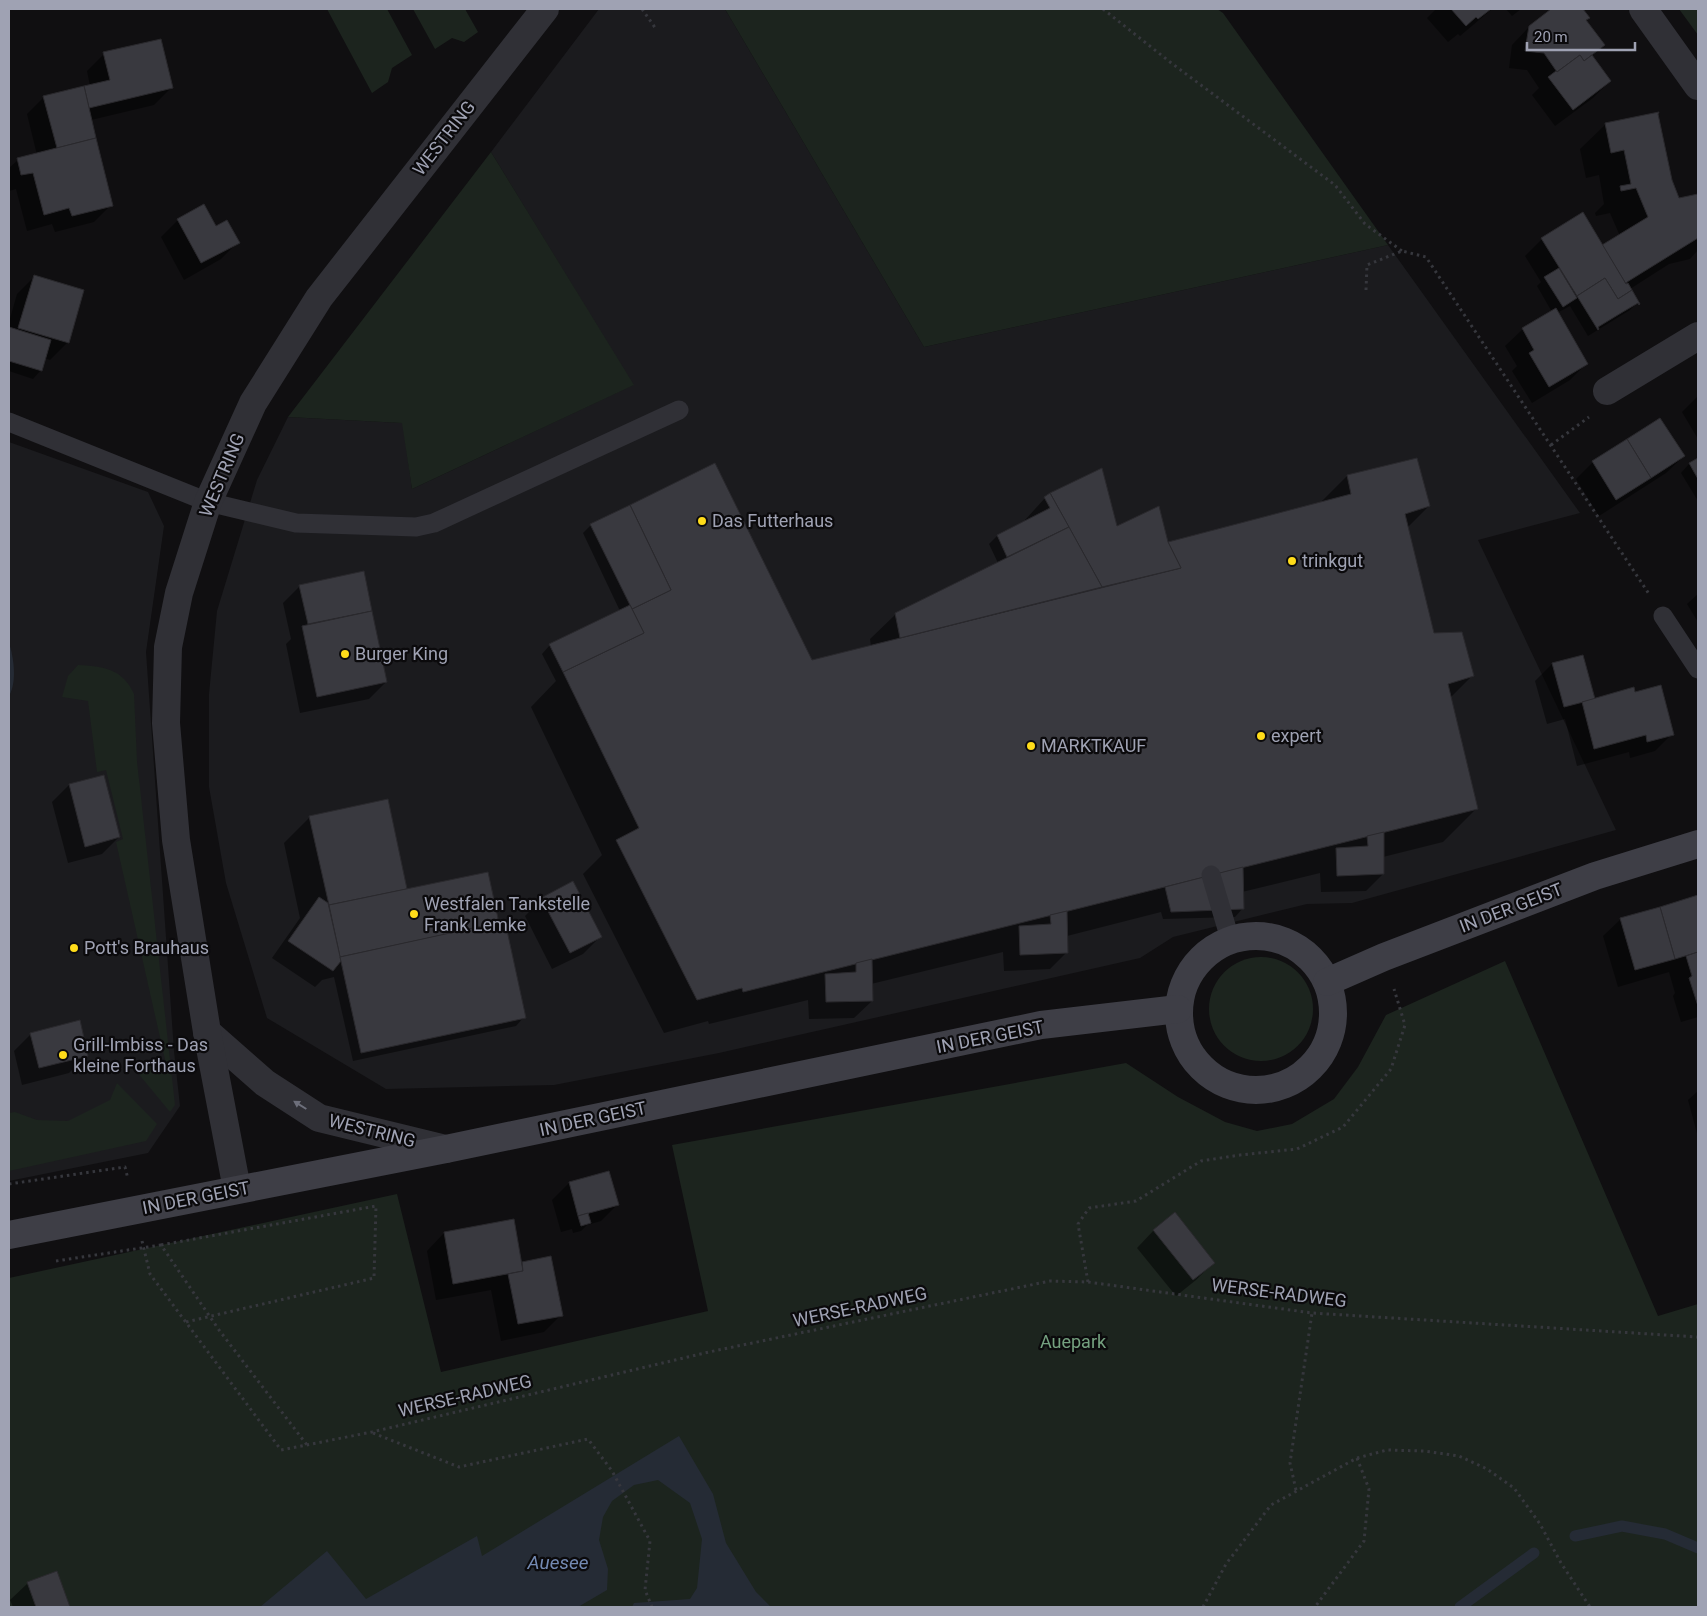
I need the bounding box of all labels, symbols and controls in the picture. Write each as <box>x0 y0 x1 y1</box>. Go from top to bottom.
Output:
scale bar <box>1527 20 1634 52</box>
text: 20 m <box>1534 28 1568 46</box>
street label: WESTRING <box>408 96 479 179</box>
street label: WESTRING <box>195 430 249 520</box>
place label: Das Futterhaus <box>712 510 833 531</box>
marker: Das Futterhaus <box>696 515 708 527</box>
place label: trinkgut <box>1302 550 1363 571</box>
marker: trinkgut <box>1286 555 1298 567</box>
place label: Burger King <box>355 643 448 664</box>
marker: Burger King <box>339 648 351 660</box>
place label: expert <box>1271 725 1322 746</box>
marker: expert <box>1255 730 1267 742</box>
place label: MARKTKAUF <box>1041 735 1146 756</box>
marker: MARKTKAUF <box>1025 740 1037 752</box>
street label: IN DER GEIST <box>1456 878 1566 937</box>
place label: Westfalen Tankstelle Frank Lemke <box>424 893 590 935</box>
marker: Westfalen Tankstelle Frank Lemke <box>408 908 420 920</box>
place label: Pott's Brauhaus <box>84 937 209 958</box>
marker: Pott's Brauhaus <box>68 942 80 954</box>
street label: IN DER GEIST <box>935 1016 1045 1057</box>
place label: Grill-Imbiss - Das kleine Forthaus <box>73 1034 208 1076</box>
marker: Grill-Imbiss - Das kleine Forthaus <box>57 1049 69 1061</box>
street label: IN DER GEIST <box>538 1097 648 1140</box>
one-way arrow <box>293 1100 306 1110</box>
street label: WESTRING <box>327 1110 418 1151</box>
street label: IN DER GEIST <box>141 1177 251 1218</box>
street label: WERSE-RADWEG <box>1210 1274 1348 1311</box>
street label: WERSE-RADWEG <box>791 1282 929 1331</box>
park label: Auepark <box>1040 1331 1107 1352</box>
street label: WERSE-RADWEG <box>396 1370 534 1421</box>
water label: Auesee <box>527 1551 589 1574</box>

